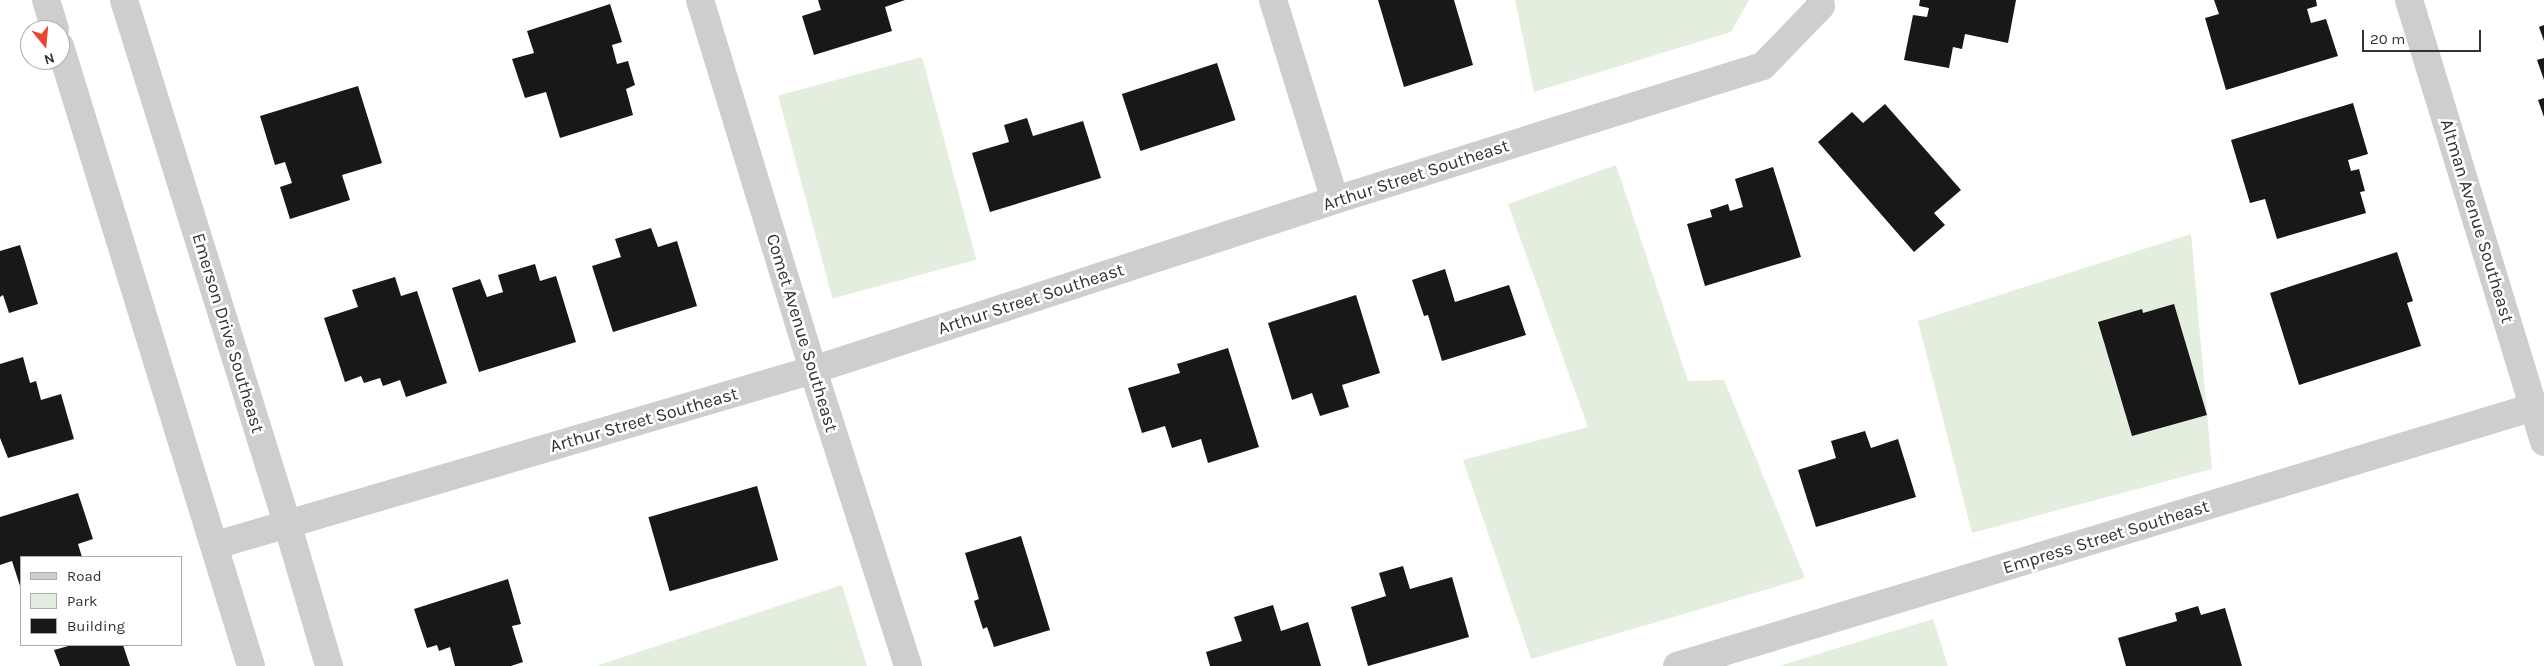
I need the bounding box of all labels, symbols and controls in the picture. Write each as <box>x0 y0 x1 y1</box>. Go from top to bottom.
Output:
north arrow <box>20 20 70 70</box>
scale bar <box>2364 20 2483 52</box>
text: 20 m <box>2370 30 2405 48</box>
text: N <box>42 49 57 68</box>
street label: Altman Avenue Southeast <box>2436 116 2518 326</box>
street label: Arthur Street Southeast <box>1320 135 1512 215</box>
street label: Emerson Drive Southeast <box>187 230 269 436</box>
street label: Comet Avenue Southeast <box>762 231 842 435</box>
street label: Arthur Street Southeast <box>935 259 1127 339</box>
street label: Arthur Street Southeast <box>548 383 740 457</box>
street label: Empress Street Southeast <box>2000 495 2212 579</box>
legend <box>20 556 182 646</box>
text: Road <box>67 567 102 585</box>
text: Park <box>67 592 97 610</box>
text: Building <box>67 617 125 635</box>

